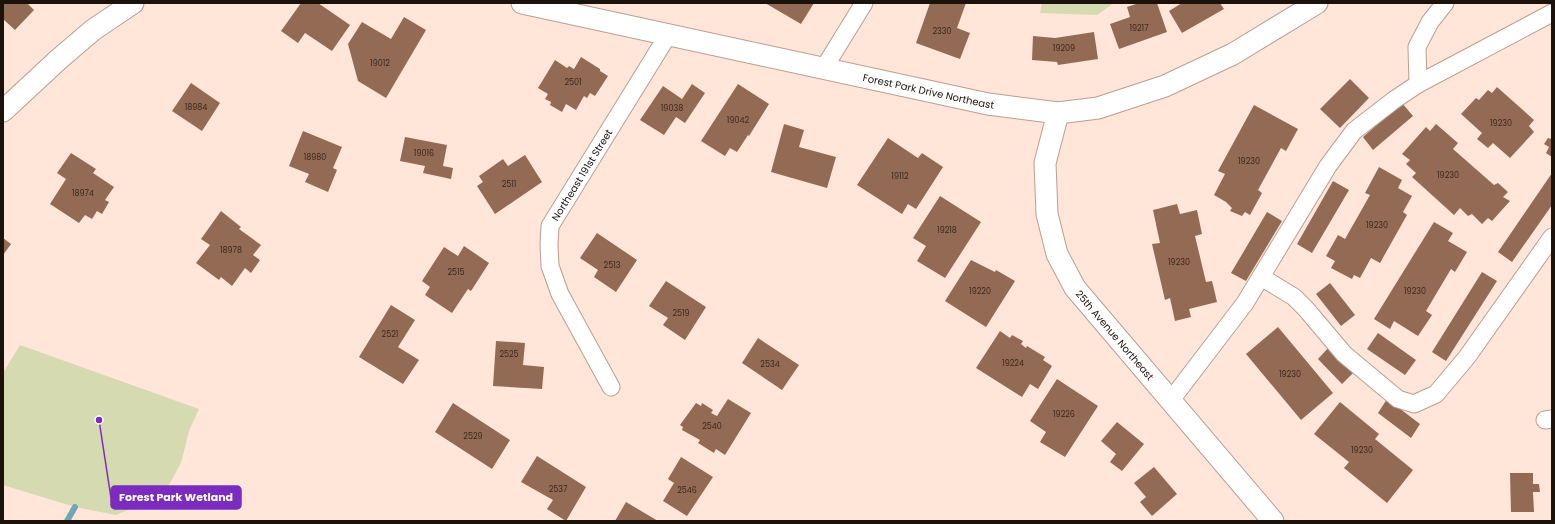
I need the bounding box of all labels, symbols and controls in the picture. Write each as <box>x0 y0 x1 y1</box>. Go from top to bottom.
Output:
house number: 19217 <box>1129 23 1149 34</box>
house number: 2330 <box>932 26 952 37</box>
house number: 19209 <box>1053 43 1075 54</box>
house number: 19012 <box>370 58 390 69</box>
street label: Forest Park Drive Northeast <box>862 70 995 112</box>
house number: 2501 <box>564 77 582 88</box>
house number: 18984 <box>185 102 207 113</box>
house number: 19038 <box>661 103 683 114</box>
house number: 19042 <box>727 115 750 126</box>
house number: 19230 <box>1490 118 1512 129</box>
street label: Northeast 191st Street <box>548 126 616 224</box>
house number: 19016 <box>414 148 434 159</box>
house number: 18980 <box>304 152 326 163</box>
house number: 19230 <box>1238 156 1260 167</box>
house number: 19230 <box>1437 170 1459 181</box>
house number: 19112 <box>891 171 909 182</box>
house number: 2511 <box>502 179 516 190</box>
house number: 18974 <box>72 188 94 199</box>
house number: 19230 <box>1366 220 1388 231</box>
house number: 19218 <box>937 225 957 236</box>
house number: 18978 <box>220 245 242 256</box>
house number: 19230 <box>1168 257 1190 268</box>
house number: 2513 <box>604 260 621 271</box>
house number: 2515 <box>447 267 465 278</box>
house number: 19220 <box>969 286 991 297</box>
house number: 19230 <box>1404 286 1426 297</box>
street label: 25th Avenue Northeast <box>1072 287 1158 384</box>
house number: 2519 <box>672 308 690 319</box>
house number: 2521 <box>382 329 398 340</box>
house number: 2525 <box>499 349 519 360</box>
house number: 19224 <box>1002 358 1024 369</box>
house number: 2534 <box>760 359 780 370</box>
house number: 19230 <box>1279 369 1301 380</box>
house number: 19226 <box>1053 409 1075 420</box>
house number: 2540 <box>702 421 722 432</box>
house number: 2529 <box>463 431 483 442</box>
house number: 19230 <box>1351 445 1373 456</box>
house number: 2537 <box>549 484 568 495</box>
house number: 2546 <box>677 485 697 496</box>
callout: Forest Park Wetland <box>111 486 241 509</box>
text: Forest Park Wetland <box>119 489 233 505</box>

